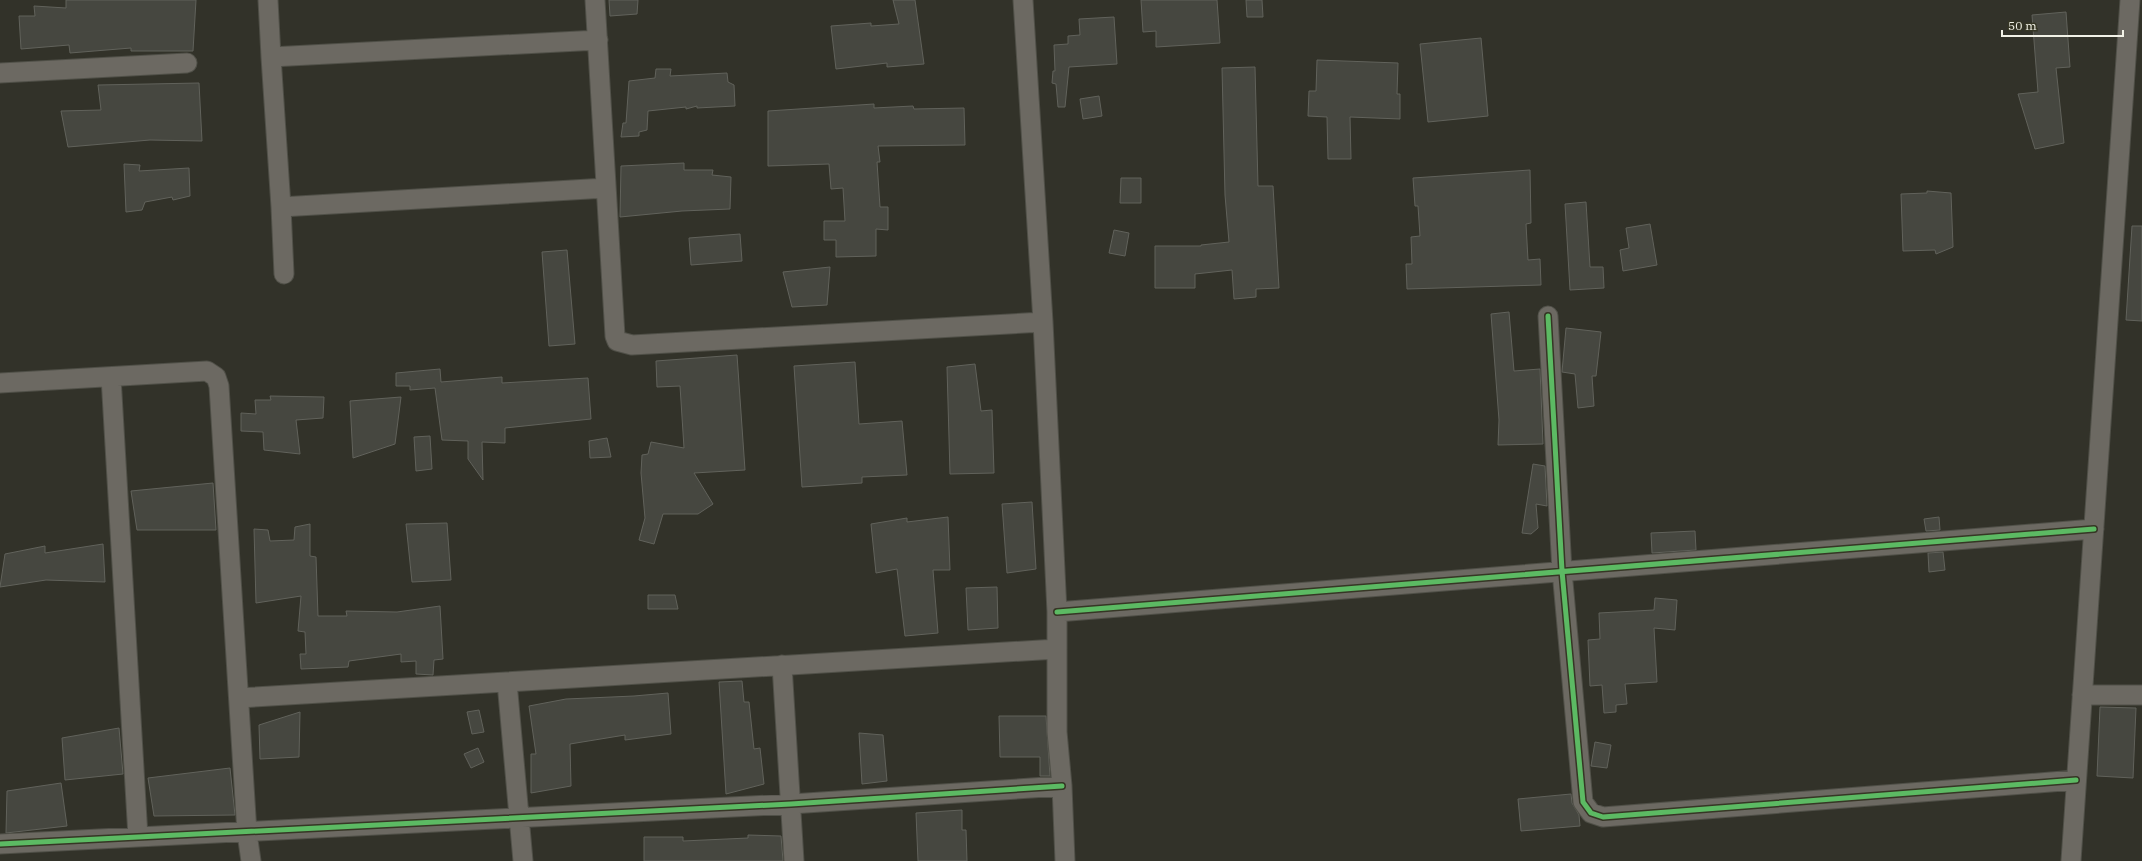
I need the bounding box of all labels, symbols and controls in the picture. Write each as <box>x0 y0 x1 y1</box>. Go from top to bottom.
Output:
scale bar <box>2002 12 2123 38</box>
text: 50 m <box>2008 18 2037 33</box>

